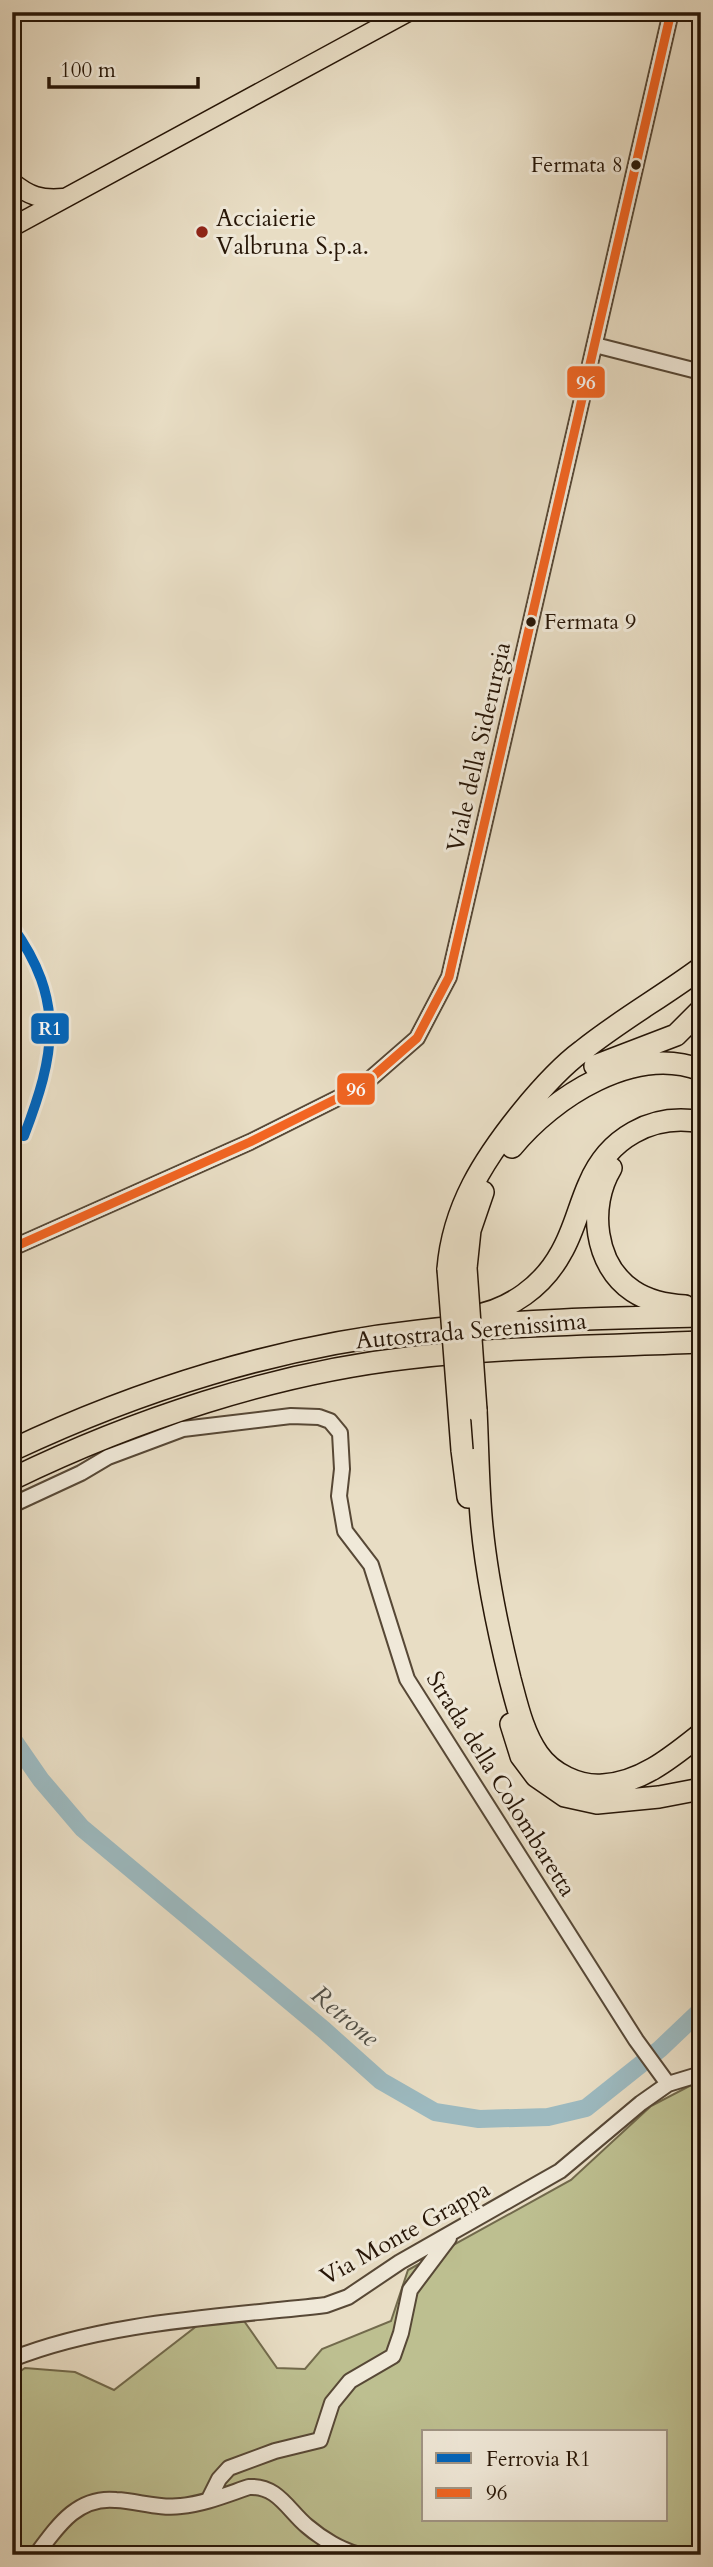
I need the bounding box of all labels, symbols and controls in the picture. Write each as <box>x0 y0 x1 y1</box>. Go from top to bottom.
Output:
scale bar <box>49 46 198 90</box>
text: 100 m <box>60 56 116 85</box>
place label: Fermata 8 <box>531 150 623 180</box>
marker: Fermata 8 <box>629 158 643 172</box>
place label: Acciaierie Valbruna S.p.a. <box>216 202 369 263</box>
marker: Acciaierie Valbruna S.p.a. <box>194 224 210 240</box>
line badge: 96 <box>566 365 606 399</box>
text: 96 <box>576 370 596 396</box>
place label: Fermata 9 <box>544 607 636 637</box>
marker: Fermata 9 <box>524 615 538 629</box>
street label: Viale della Siderurgia <box>439 638 519 855</box>
line badge: R1 <box>30 1012 70 1045</box>
text: R1 <box>38 1016 62 1042</box>
line badge: 96 <box>336 1072 376 1106</box>
text: 96 <box>346 1077 366 1103</box>
street label: Autostrada Serenissima <box>354 1304 588 1358</box>
street label: Strada della Colombaretta <box>418 1665 584 1904</box>
water label: Retrone <box>304 1977 387 2055</box>
street label: Via Monte Grappa <box>314 2172 496 2293</box>
legend <box>422 2430 668 2522</box>
text: Ferrovia R1 <box>486 2445 591 2474</box>
text: 96 <box>486 2479 508 2508</box>

